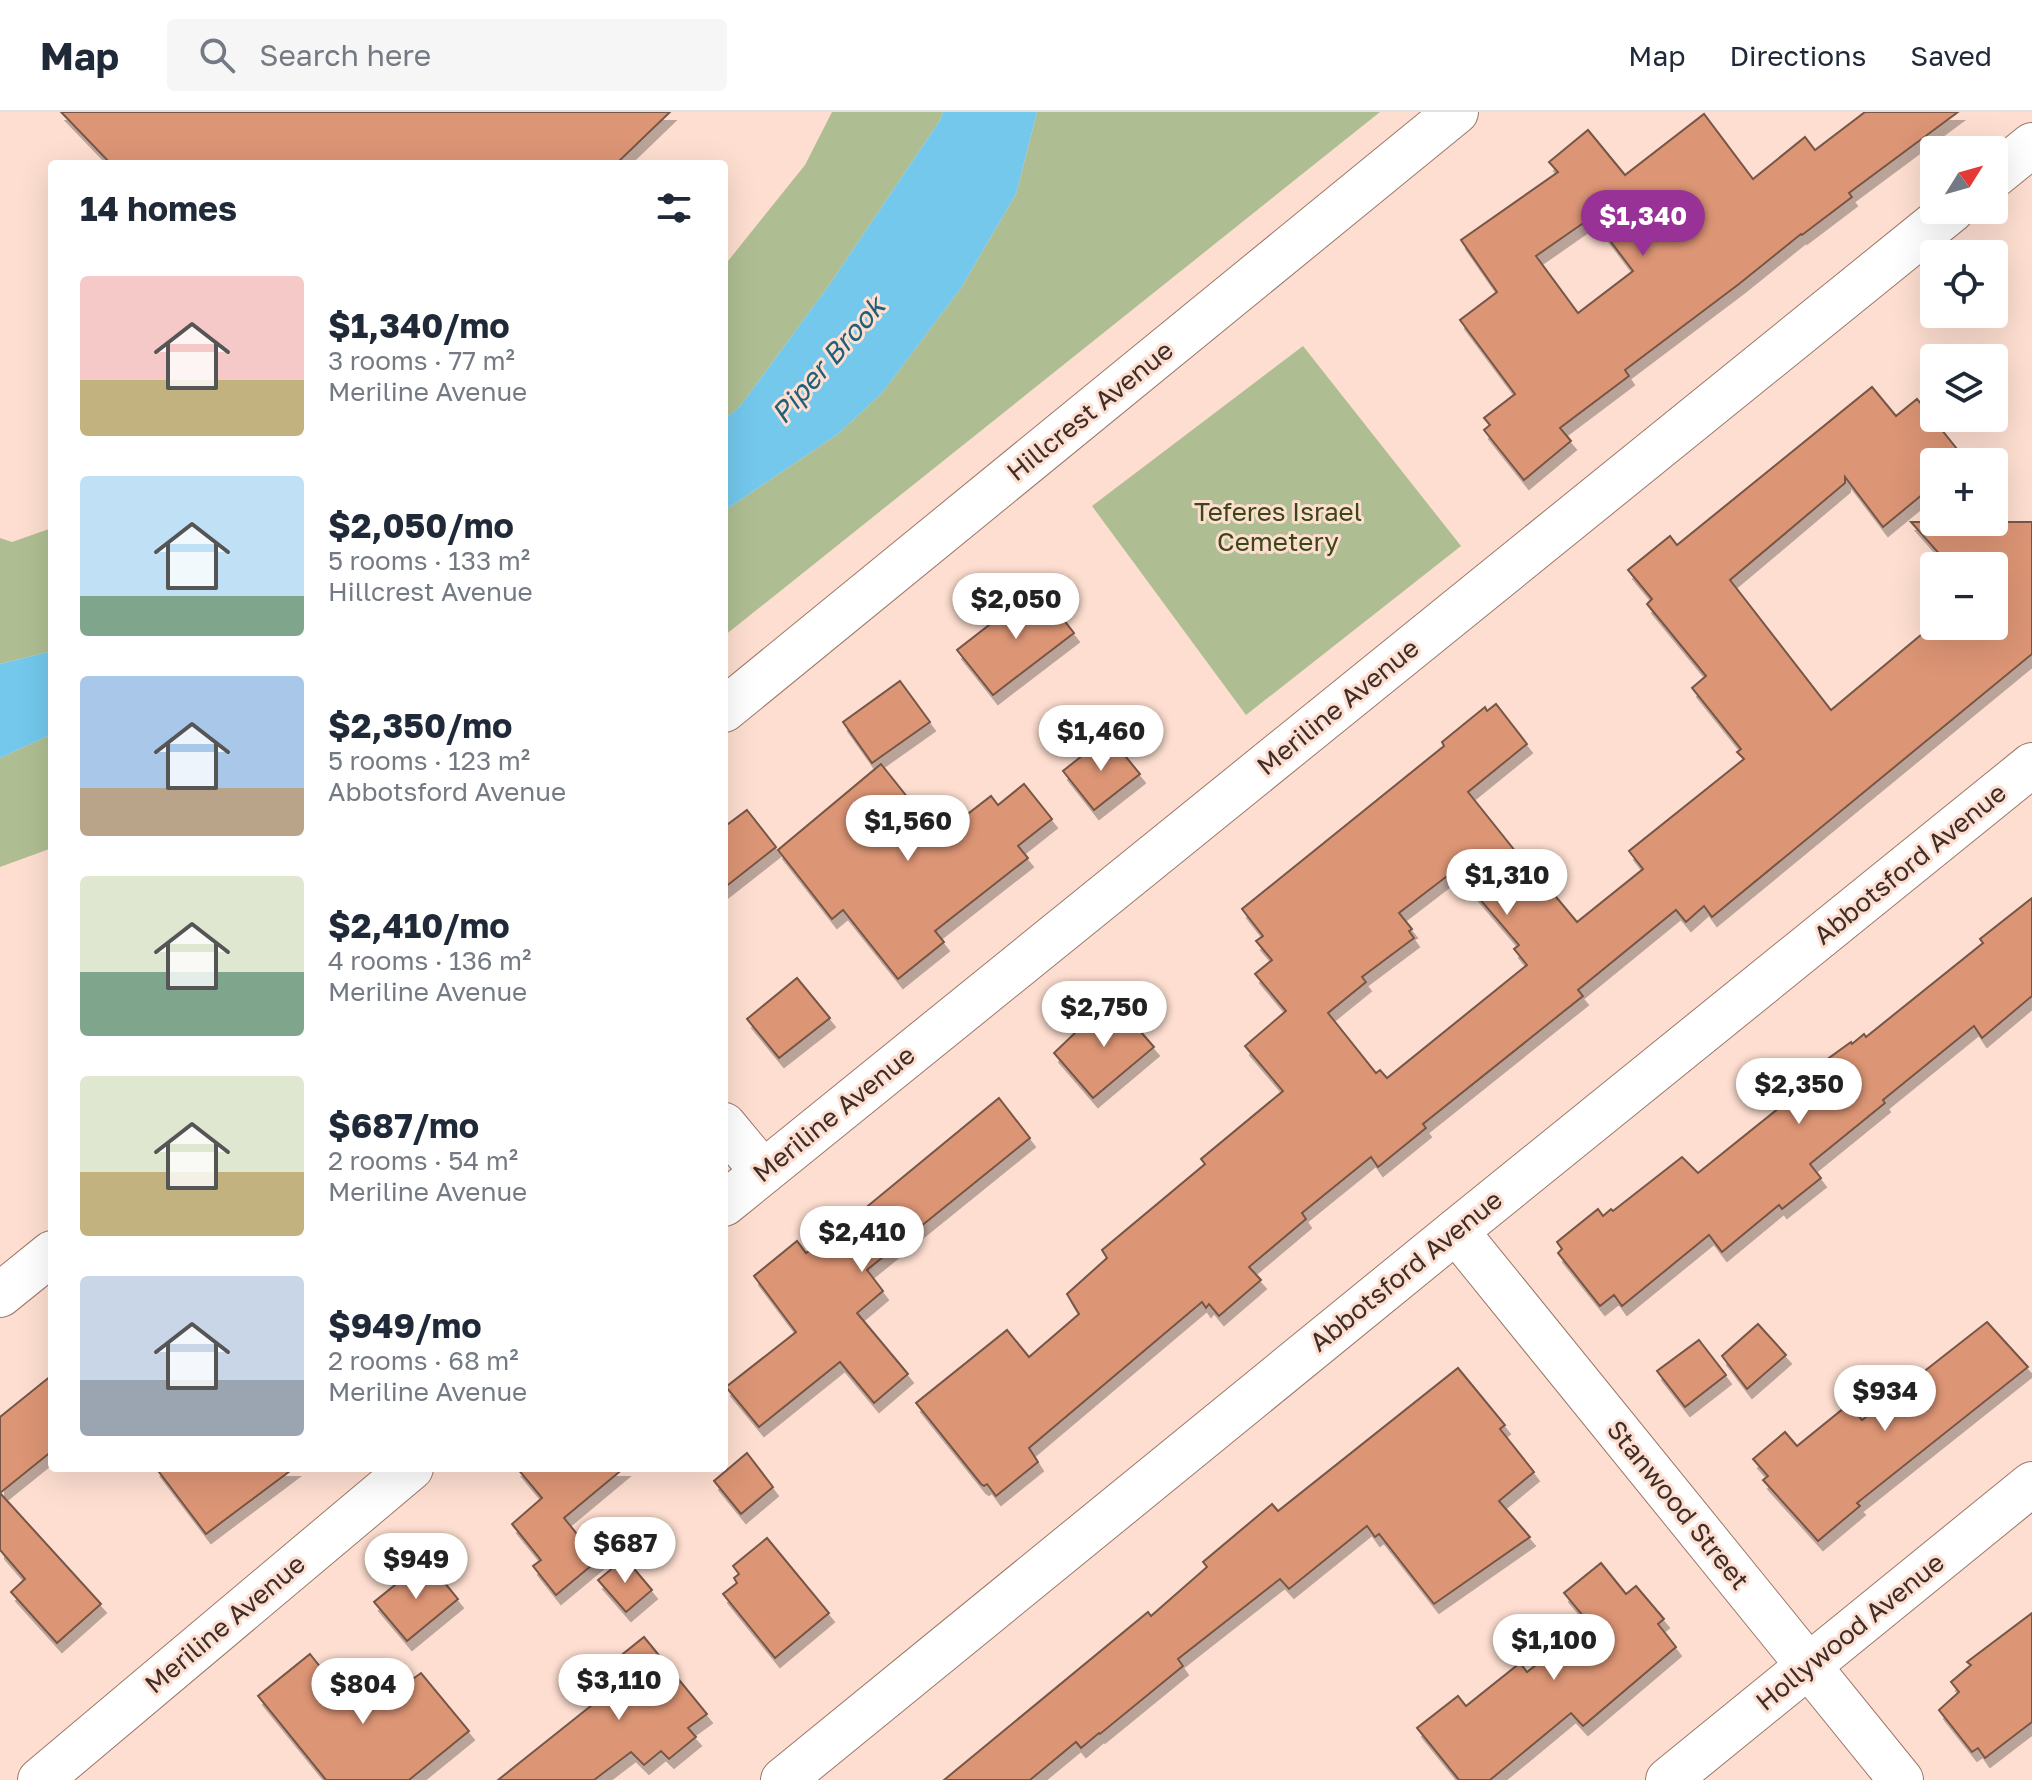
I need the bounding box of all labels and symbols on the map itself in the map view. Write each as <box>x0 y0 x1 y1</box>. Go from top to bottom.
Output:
north arrow <box>1920 136 2008 224</box>
pin: $1,340 <box>1578 190 1708 258</box>
water label: Piper Brook <box>764 288 893 429</box>
street label: Hillcrest Avenue <box>1000 334 1179 487</box>
park label: Teferes Israel Cemetery <box>1194 496 1362 557</box>
pin: $2,050 <box>951 573 1081 641</box>
street label: Meriline Avenue <box>1251 632 1425 781</box>
pin: $1,460 <box>1036 705 1166 773</box>
street label: Abbotsford Avenue <box>1807 777 2012 951</box>
pin: $1,560 <box>843 795 973 863</box>
pin: $1,310 <box>1442 849 1572 917</box>
pin: $2,750 <box>1039 981 1169 1049</box>
street label: Meriline Avenue <box>747 1039 921 1188</box>
pin: $2,350 <box>1734 1058 1864 1126</box>
street label: Abbotsford Avenue <box>1303 1184 1508 1358</box>
pin: $2,410 <box>797 1206 927 1274</box>
pin: $934 <box>1838 1365 1932 1433</box>
street label: Stanwood Street <box>1601 1414 1756 1595</box>
pin: $687 <box>578 1517 672 1585</box>
pin: $949 <box>369 1533 463 1601</box>
street label: Hollywood Avenue <box>1749 1546 1950 1717</box>
street label: Meriline Avenue <box>138 1548 311 1700</box>
pin: $1,100 <box>1489 1614 1619 1682</box>
pin: $3,110 <box>554 1654 684 1722</box>
pin: $804 <box>316 1658 410 1726</box>

